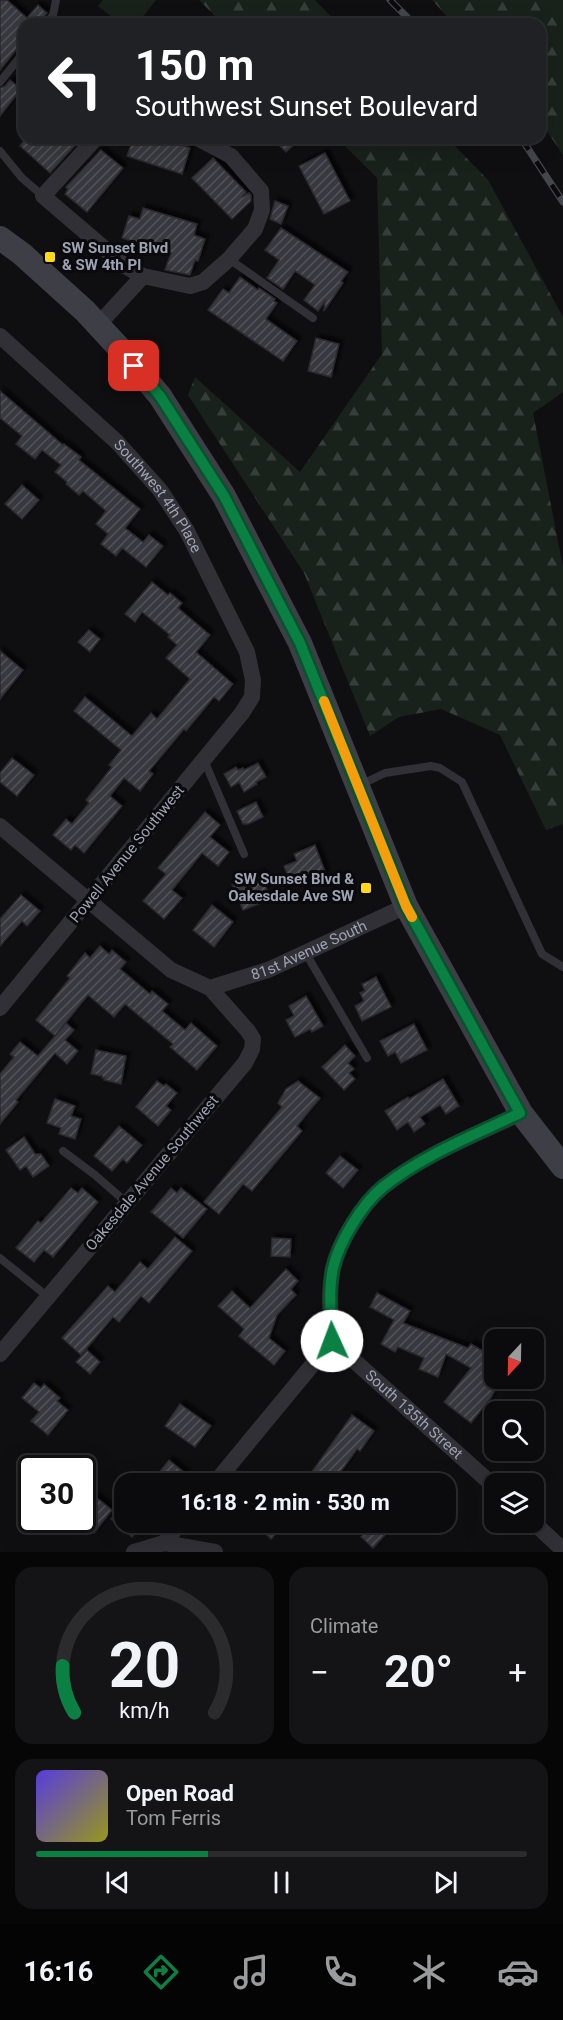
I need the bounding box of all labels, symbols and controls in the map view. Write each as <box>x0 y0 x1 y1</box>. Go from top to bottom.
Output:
text: 150 m <box>135 41 254 90</box>
icon: left <box>36 42 114 120</box>
text: Southwest Sunset Boulevard <box>135 91 478 123</box>
place label: SW Sunset Blvd & SW 4th Pl <box>62 239 168 274</box>
marker: SW Sunset Blvd & SW 4th Pl <box>43 250 57 264</box>
pin <box>108 340 159 391</box>
icon: arrive <box>117 349 150 382</box>
street label: Southwest 4th Place <box>110 436 205 556</box>
street label: Powell Avenue Southwest <box>66 782 188 926</box>
place label: SW Sunset Blvd & Oakesdale Ave SW <box>228 870 354 905</box>
marker: SW Sunset Blvd & Oakesdale Ave SW <box>359 881 373 895</box>
street label: 81st Avenue South <box>249 916 370 984</box>
street label: Oakesdale Avenue Southwest <box>82 1092 222 1254</box>
position arrow <box>300 1309 364 1373</box>
north arrow <box>484 1329 544 1389</box>
map controls <box>484 1329 544 1533</box>
street label: South 135th Street <box>362 1366 466 1463</box>
button: search <box>484 1401 544 1461</box>
speed limit sign: 30 <box>18 1455 96 1533</box>
button: layers <box>484 1473 544 1533</box>
text: 16:18 · 2 min · 530 m <box>180 1490 390 1515</box>
text: Climate <box>310 1614 378 1638</box>
text: 20 <box>109 1629 180 1702</box>
text: 20° <box>384 1645 453 1698</box>
text: − <box>310 1653 329 1692</box>
text: + <box>508 1653 527 1692</box>
text: km/h <box>119 1698 170 1723</box>
text: Open Road <box>126 1781 234 1806</box>
text: Tom Ferris <box>126 1806 221 1830</box>
icon: previous <box>101 1866 134 1899</box>
icon: pause <box>265 1866 298 1899</box>
icon: next <box>429 1866 462 1899</box>
icon: directions <box>140 1951 182 1993</box>
icon: music <box>230 1951 272 1993</box>
icon: phone <box>319 1951 361 1993</box>
icon: climate <box>408 1951 450 1993</box>
icon: car <box>497 1951 539 1993</box>
text: 16:16 <box>24 1956 93 1988</box>

